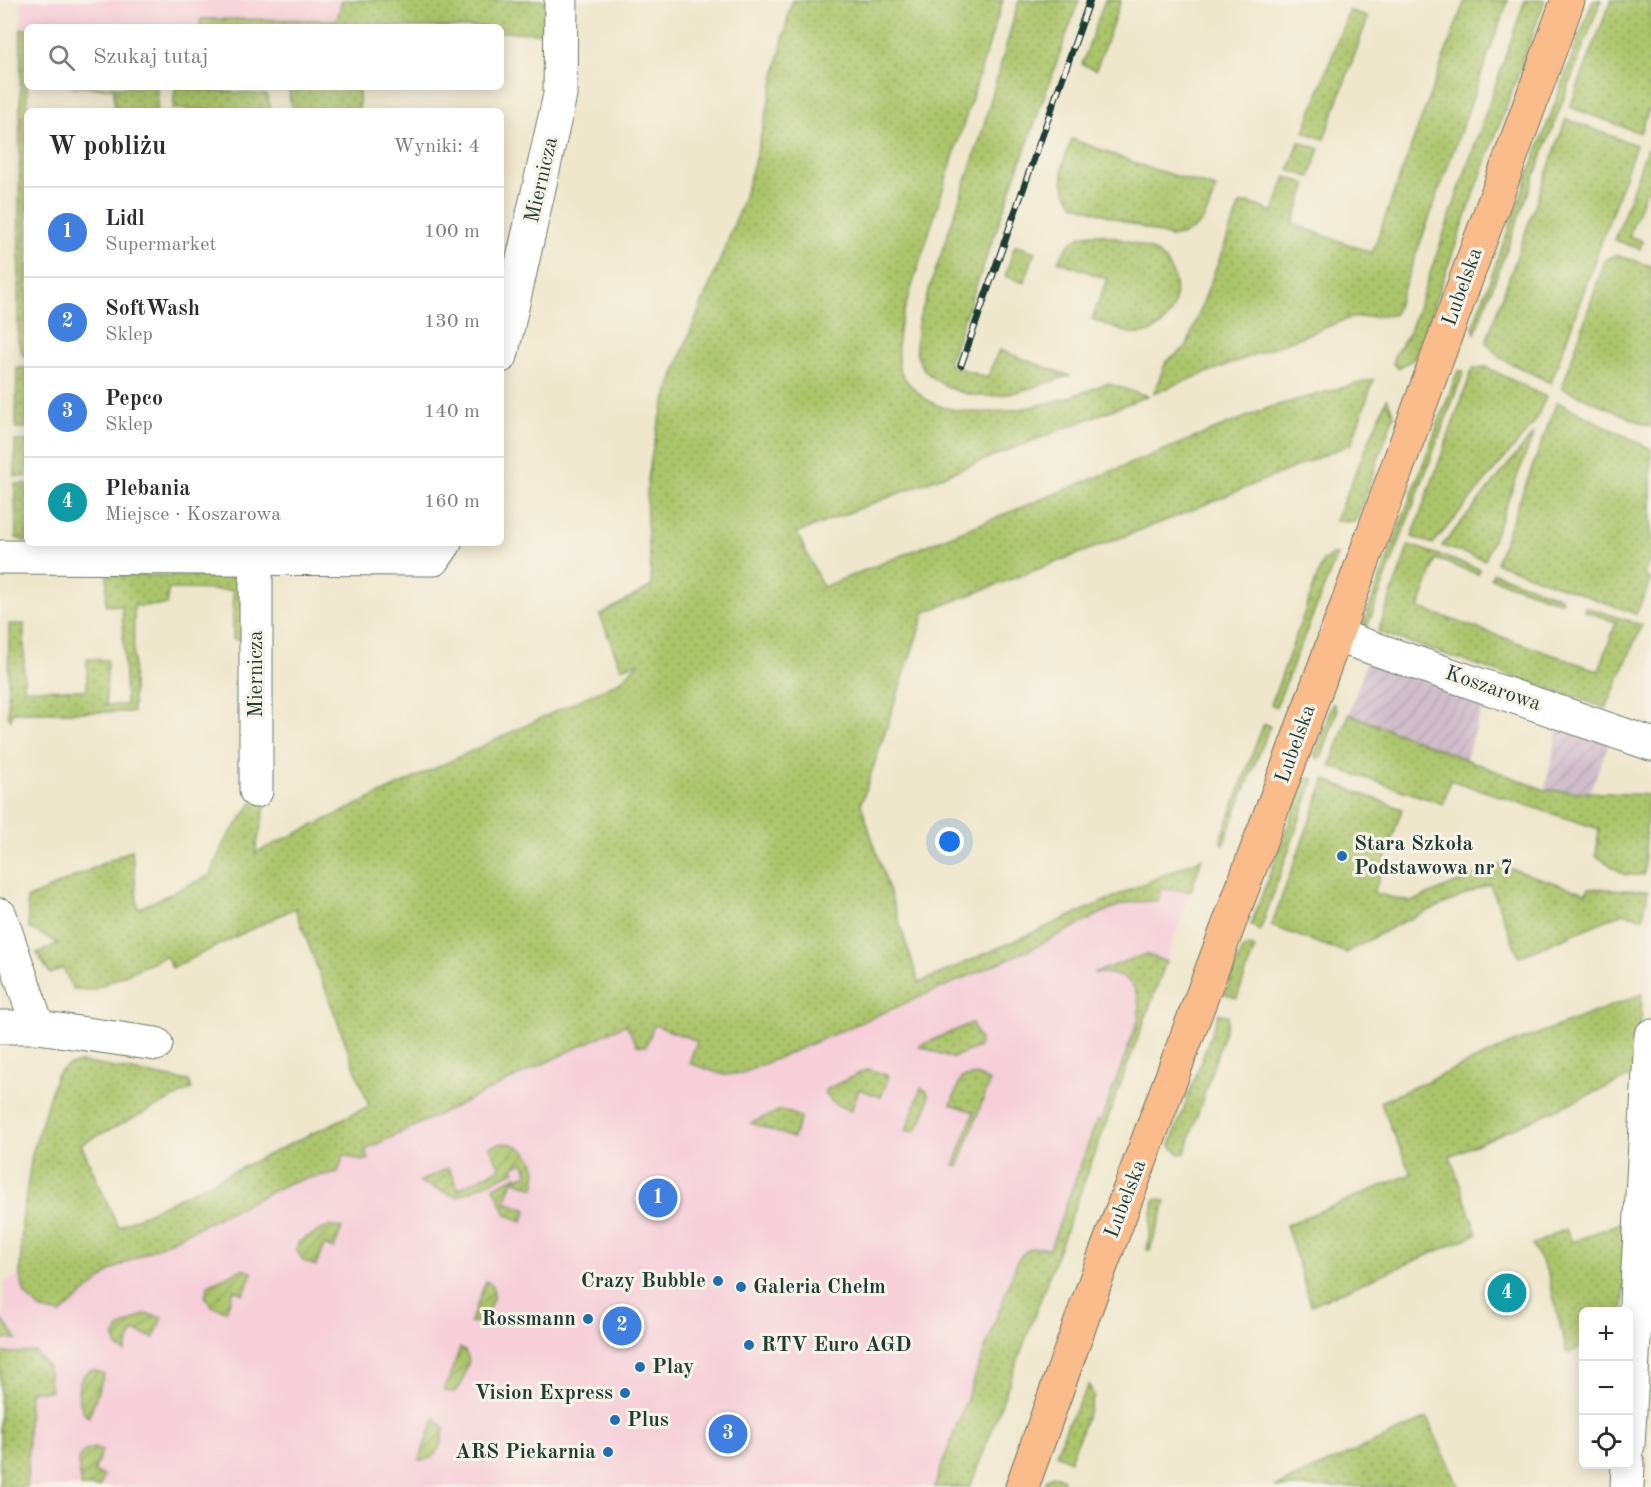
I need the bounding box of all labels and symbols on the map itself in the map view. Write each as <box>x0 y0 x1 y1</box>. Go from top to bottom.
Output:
street label: Miernicza <box>522 135 562 225</box>
street label: Lubelska <box>1439 245 1487 329</box>
street label: Miernicza <box>246 630 267 718</box>
street label: Koszarowa <box>1442 663 1544 715</box>
street label: Lubelska <box>1272 702 1320 786</box>
your location <box>935 827 964 856</box>
place label: Stara Szkoła Podstawowa nr 7 <box>1354 834 1513 879</box>
marker: Stara Szkoła Podstawowa nr 7 <box>1335 849 1349 863</box>
street label: Lubelska <box>1102 1157 1150 1241</box>
pin: 1 <box>638 1176 678 1220</box>
pin: 4 <box>1488 1270 1526 1316</box>
place label: Crazy Bubble <box>581 1271 706 1292</box>
marker: Crazy Bubble <box>711 1274 725 1288</box>
place label: Galeria Chełm <box>753 1277 886 1298</box>
marker: Galeria Chełm <box>734 1280 748 1294</box>
pin: 2 <box>602 1304 642 1348</box>
place label: Rossmann <box>481 1309 576 1330</box>
marker: Rossmann <box>581 1312 595 1326</box>
place label: RTV Euro AGD <box>761 1335 912 1356</box>
marker: RTV Euro AGD <box>742 1338 756 1352</box>
place label: Play <box>652 1357 694 1378</box>
marker: Play <box>633 1360 647 1374</box>
place label: Vision Express <box>475 1383 613 1404</box>
marker: Vision Express <box>618 1386 632 1400</box>
place label: Plus <box>627 1410 669 1431</box>
pin: 3 <box>708 1412 748 1456</box>
marker: Plus <box>608 1413 622 1427</box>
place label: ARS Piekarnia <box>455 1442 596 1463</box>
marker: ARS Piekarnia <box>601 1445 615 1459</box>

